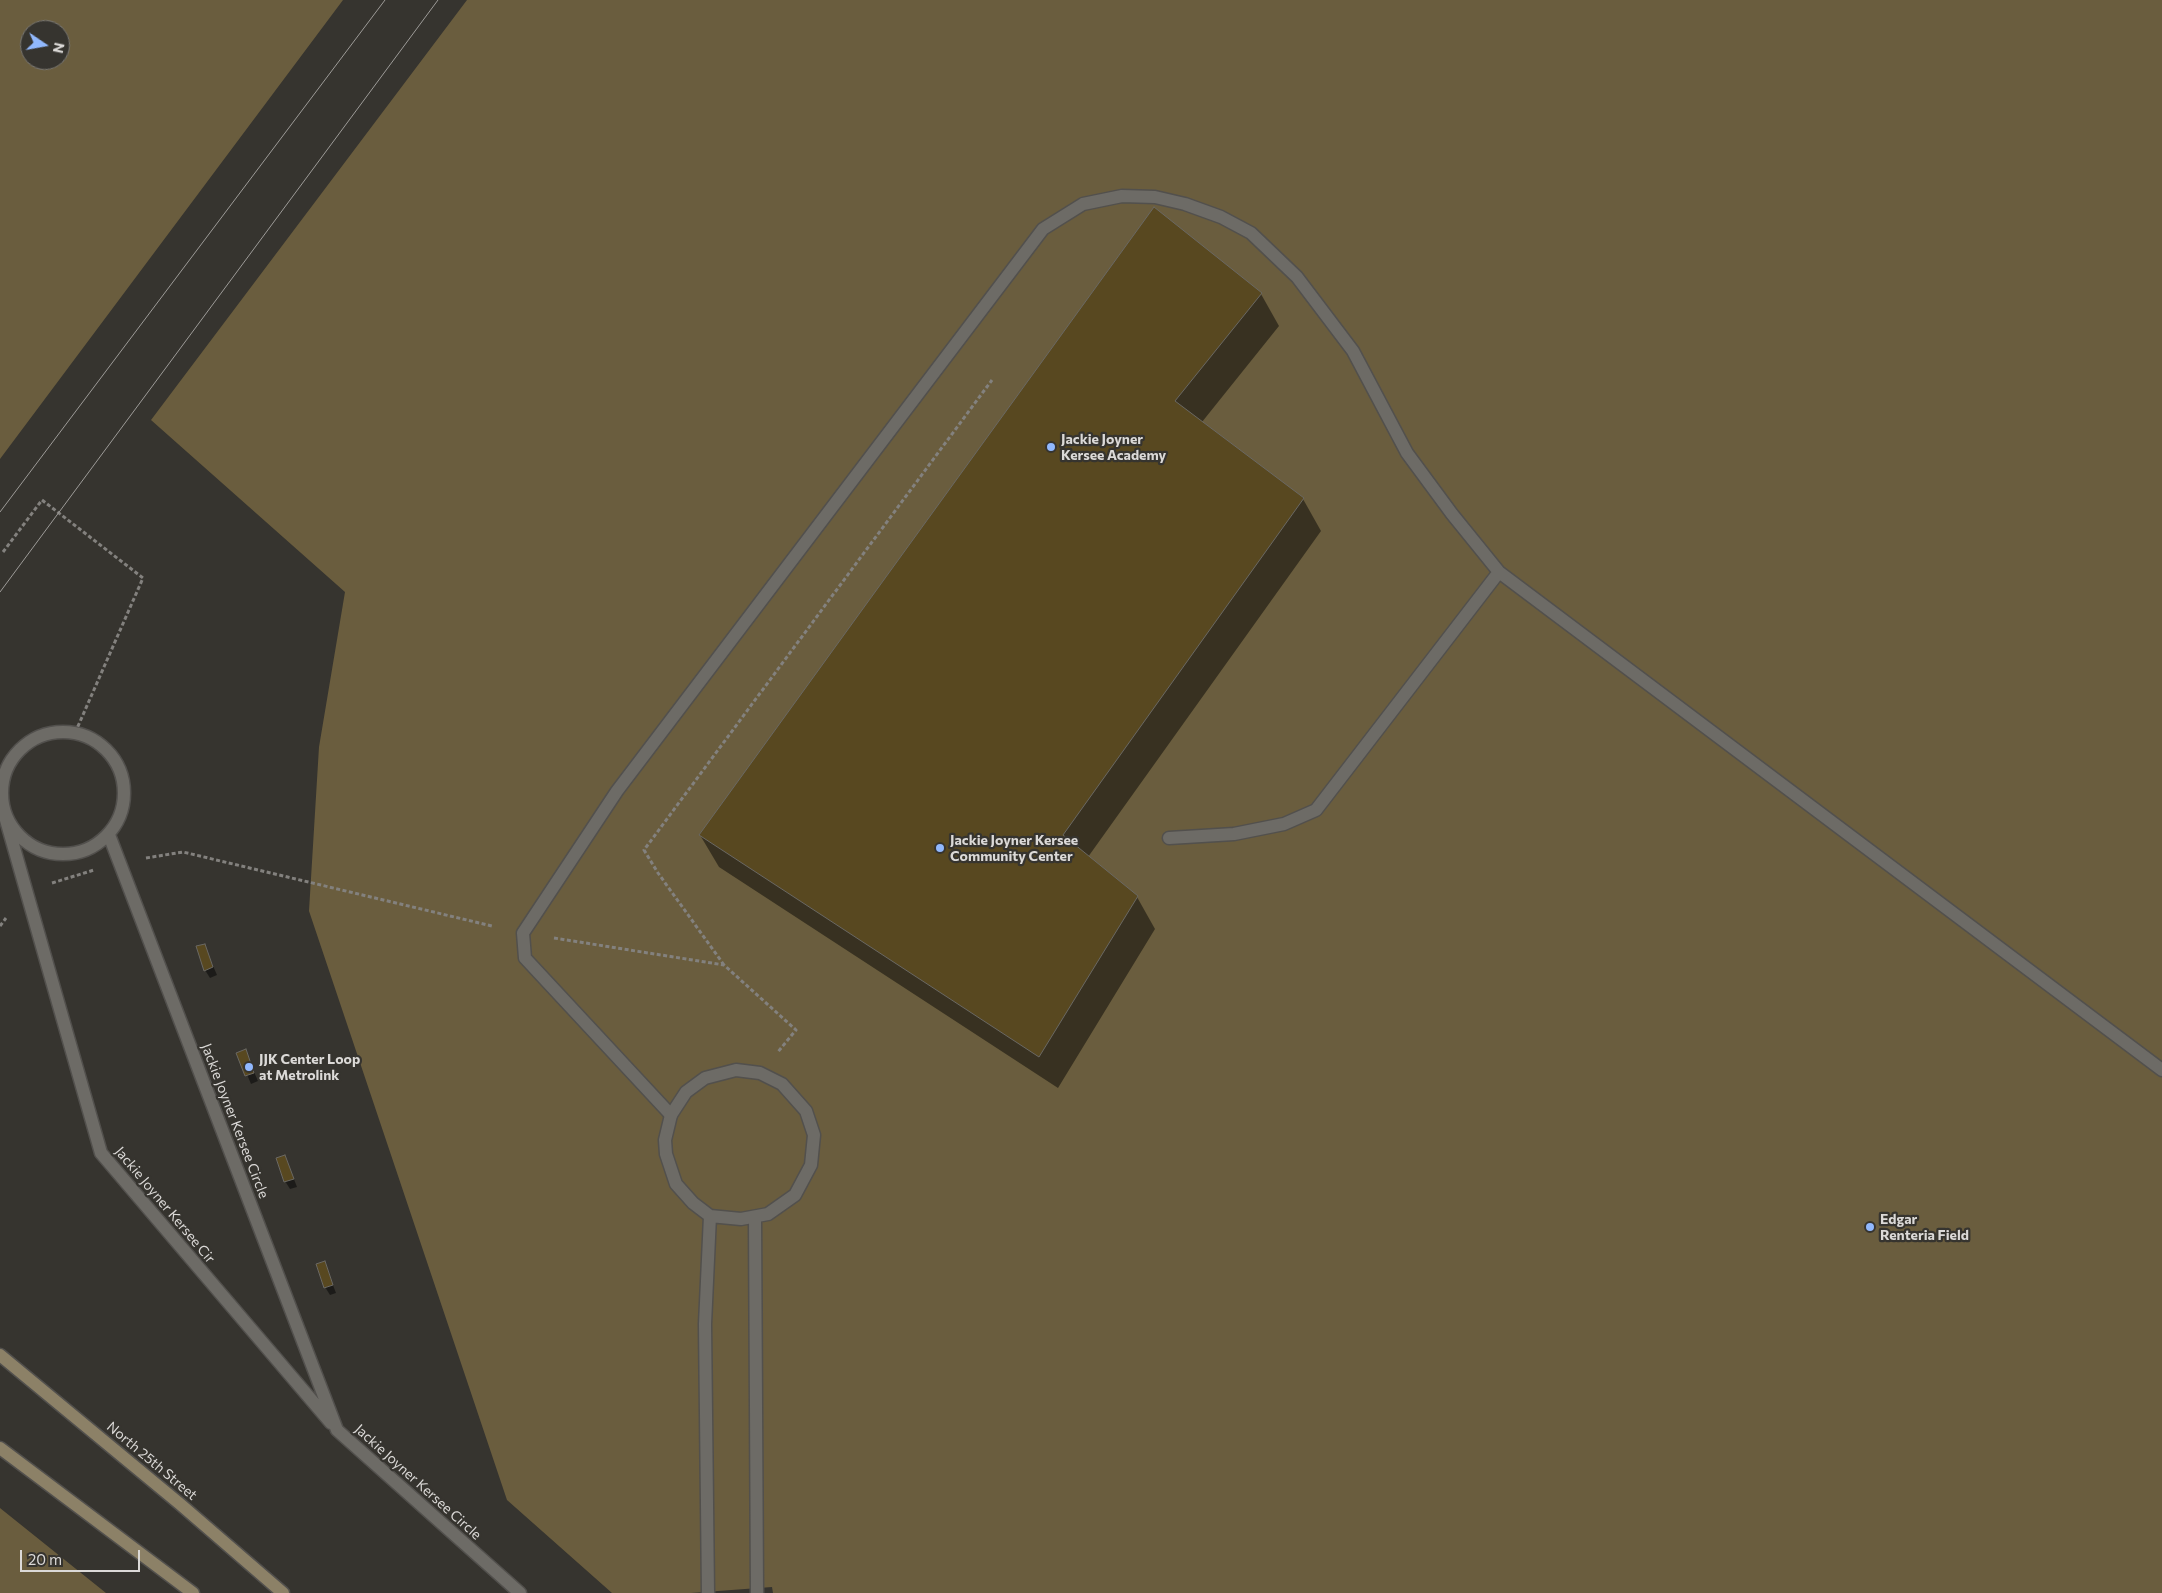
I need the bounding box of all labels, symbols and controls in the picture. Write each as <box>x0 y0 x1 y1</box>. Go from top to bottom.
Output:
north arrow <box>20 20 70 70</box>
text: N <box>50 41 69 55</box>
place label: Jackie Joyner Kersee Academy <box>1061 431 1166 464</box>
marker: Jackie Joyner Kersee Academy <box>1045 441 1057 453</box>
place label: Jackie Joyner Kersee Community Center <box>950 832 1078 864</box>
marker: Jackie Joyner Kersee Community Center <box>934 842 946 854</box>
street label: Jackie Joyner Kersee Circle <box>198 1041 272 1201</box>
place label: JJK Center Loop at Metrolink <box>259 1051 360 1084</box>
marker: JJK Center Loop at Metrolink <box>243 1061 255 1073</box>
street label: Jackie Joyner Kersee Cir <box>111 1143 219 1267</box>
place label: Edgar Renteria Field <box>1880 1211 1969 1244</box>
marker: Edgar Renteria Field <box>1864 1221 1876 1233</box>
street label: North 25th Street <box>103 1418 201 1504</box>
street label: Jackie Joyner Kersee Circle <box>351 1421 485 1543</box>
scale bar <box>22 1540 142 1572</box>
text: 20 m <box>28 1550 62 1568</box>

